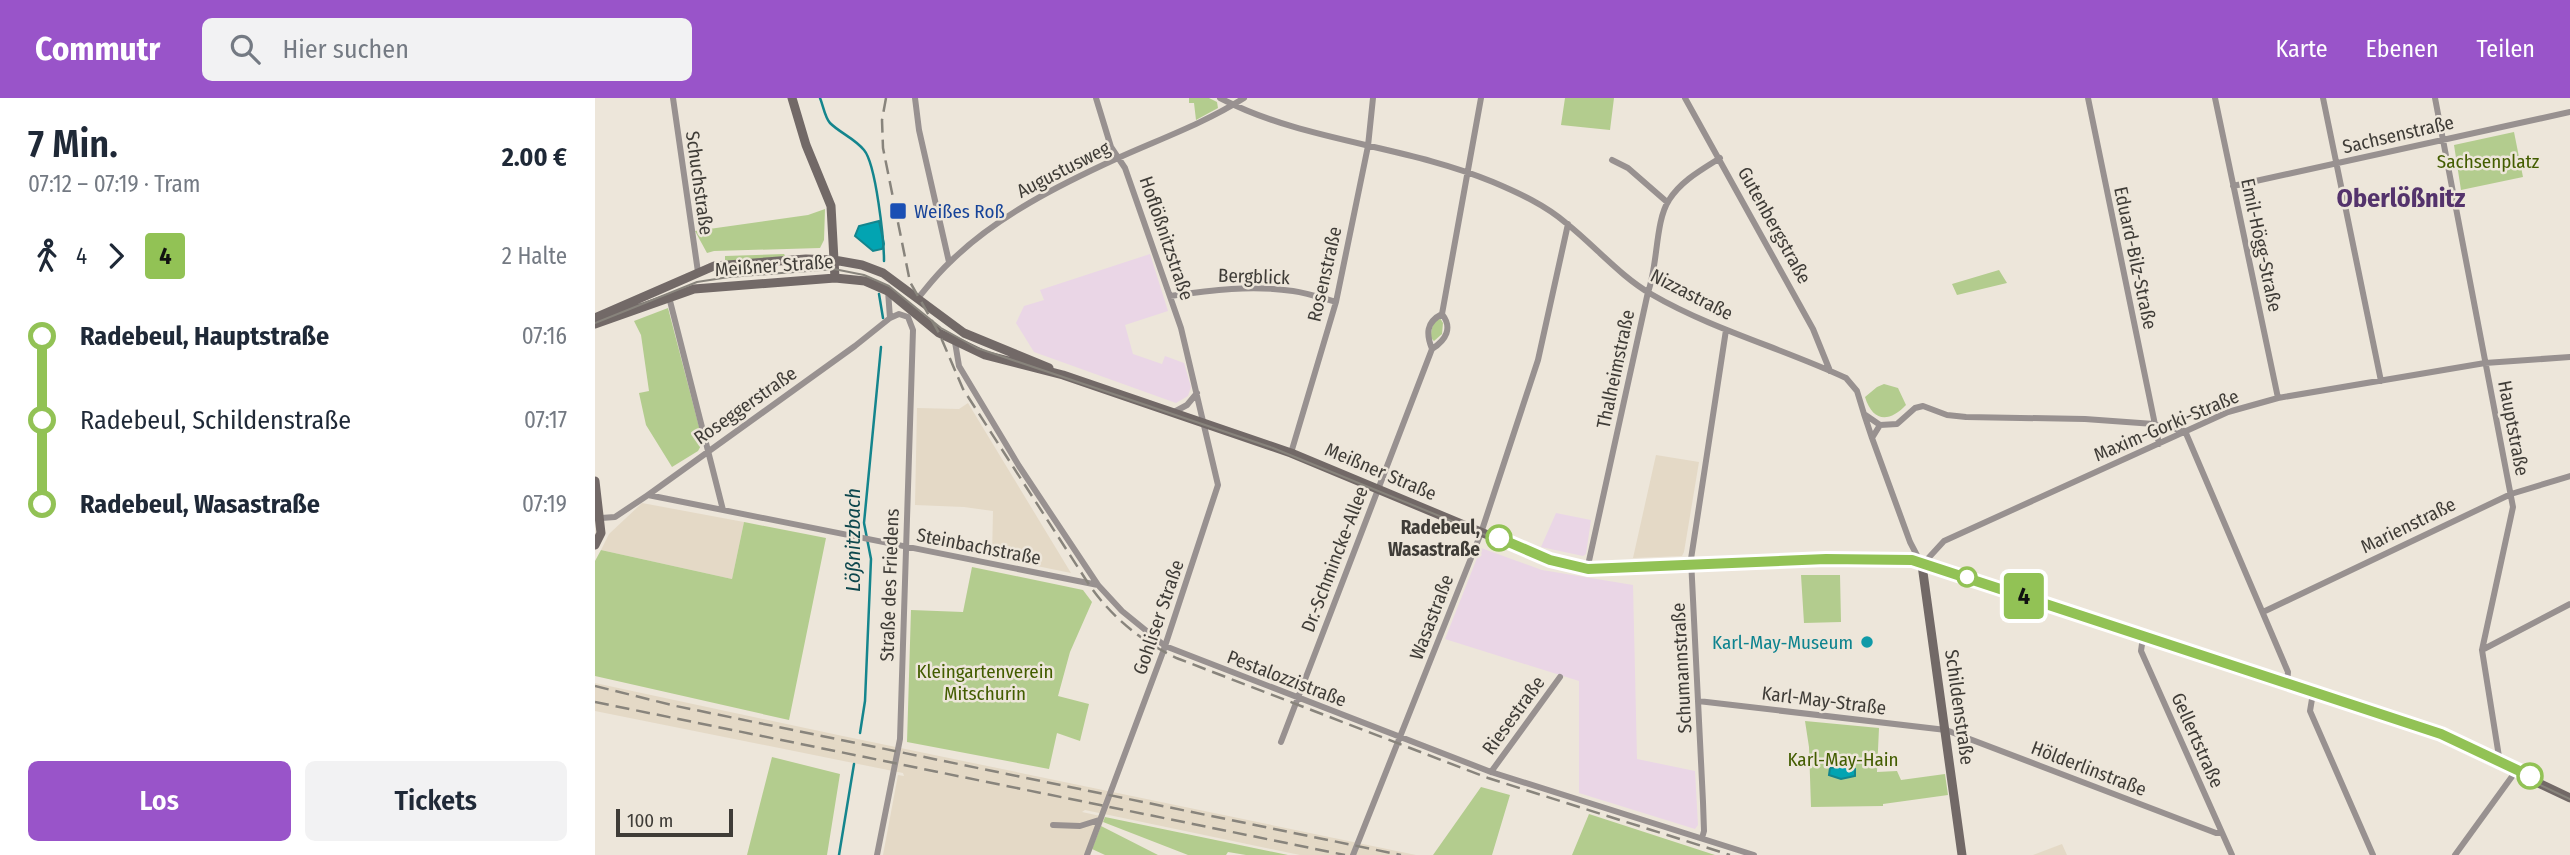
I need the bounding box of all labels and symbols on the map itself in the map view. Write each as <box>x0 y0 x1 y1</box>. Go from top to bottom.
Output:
street label: Sachsenstraße <box>2340 111 2456 158</box>
street label: Schuchstraße <box>681 130 718 237</box>
street label: Augustusweg <box>1013 136 1114 203</box>
park label: Sachsenplatz <box>2437 150 2540 173</box>
street label: Gutenbergstraße <box>1733 163 1816 288</box>
street label: Hoflößnitzstraße <box>1135 173 1199 303</box>
street label: Emil-Högg-Straße <box>2236 176 2287 314</box>
district label: Oberlößnitz <box>2337 183 2466 214</box>
street label: Eduard-Bilz-Straße <box>2109 185 2162 332</box>
place label: Weißes Roß <box>914 200 1005 223</box>
marker: Weißes Roß <box>888 201 908 221</box>
street label: Rosenstraße <box>1302 224 1347 324</box>
street label: Meißner Straße <box>714 250 834 281</box>
street label: Bergblick <box>1218 264 1290 289</box>
street label: Nizzastraße <box>1647 264 1737 325</box>
street label: Thalheimstraße <box>1592 308 1639 431</box>
street label: Roseggerstraße <box>689 362 801 449</box>
street label: Hauptstraße <box>2493 379 2534 478</box>
street label: Maxim-Gorki-Straße <box>2090 384 2242 466</box>
street label: Meißner Straße <box>1322 438 1440 505</box>
street label: Dr.-Schmincke-Allee <box>1296 483 1373 635</box>
water label: Lößnitzbach <box>840 488 866 592</box>
street label: Marienstraße <box>2357 493 2459 558</box>
street label: Straße des Friedens <box>875 508 904 662</box>
place label: Radebeul, Wasastraße <box>1388 516 1480 561</box>
street label: Steinbachstraße <box>915 523 1043 570</box>
marker: Radebeul, Wasastraße <box>1486 525 1512 551</box>
street label: Gohliser Straße <box>1128 557 1189 678</box>
unlabelled marker <box>1957 567 1977 587</box>
street label: Wasastraße <box>1405 571 1458 663</box>
line badge: 4 <box>2001 573 2047 619</box>
street label: Schumannstraße <box>1667 602 1696 734</box>
place label: Karl-May-Museum <box>1712 631 1853 654</box>
marker: Karl-May-Museum <box>1859 634 1875 650</box>
street label: Pestalozzistraße <box>1224 645 1350 712</box>
street label: Schildenstraße <box>1940 648 1979 766</box>
park label: Kleingartenverein Mitschurin <box>917 660 1053 705</box>
street label: Riesestraße <box>1477 672 1550 759</box>
street label: Karl-May-Straße <box>1760 681 1888 720</box>
street label: Gellertstraße <box>2166 689 2229 791</box>
street label: Hölderlinstraße <box>2028 736 2150 801</box>
park label: Karl-May-Hain <box>1787 748 1899 771</box>
unlabelled marker <box>2517 763 2543 789</box>
scale bar <box>616 806 733 838</box>

